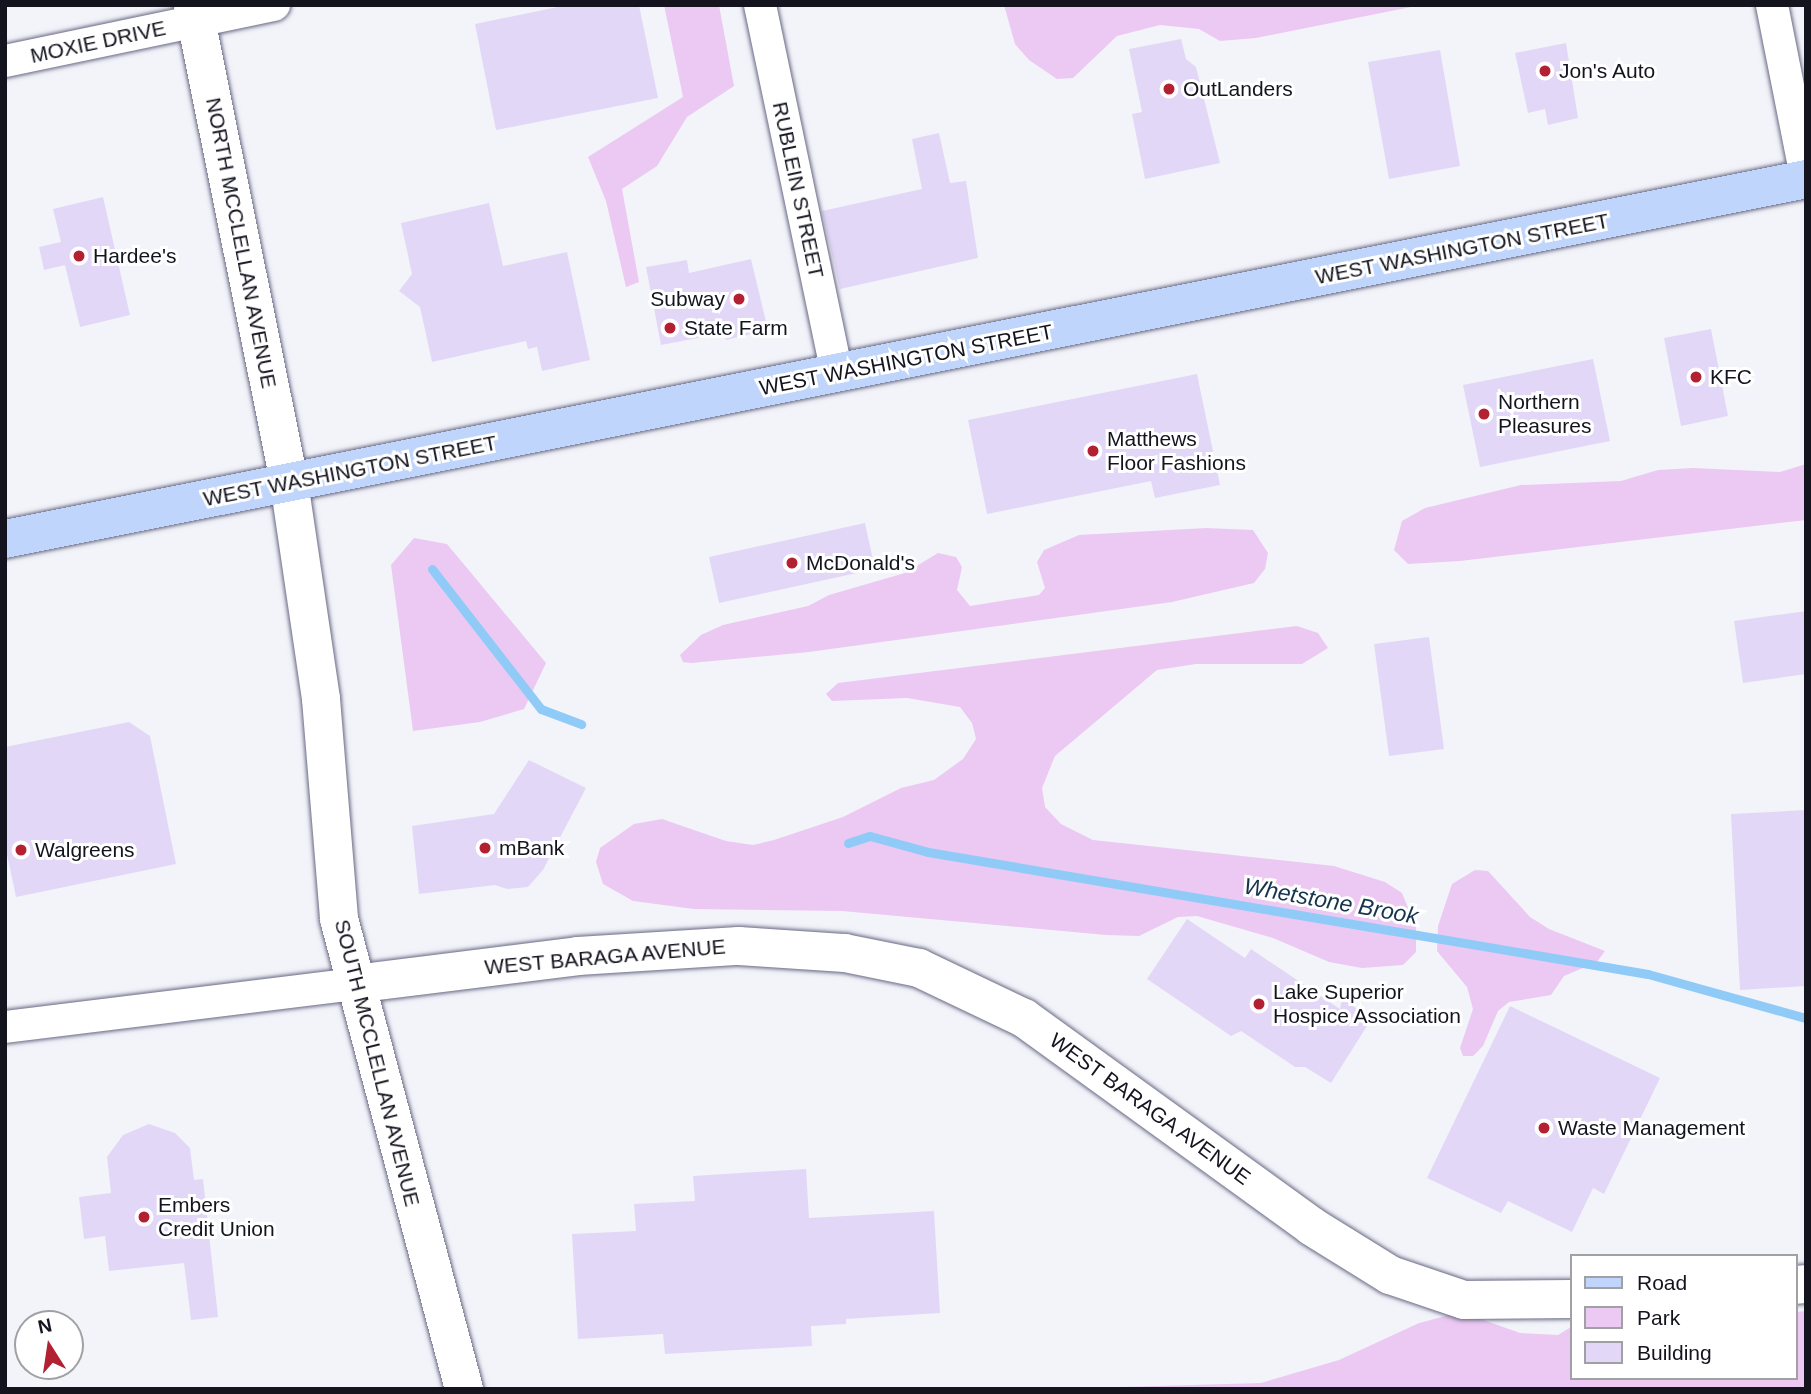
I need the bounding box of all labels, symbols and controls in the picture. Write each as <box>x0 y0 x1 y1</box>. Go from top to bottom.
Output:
street label: MOXIE DRIVE <box>28 15 168 69</box>
place label: Jon's Auto <box>1559 58 1656 84</box>
marker: Jon's Auto <box>1537 63 1553 79</box>
place label: OutLanders <box>1183 76 1293 102</box>
marker: OutLanders <box>1161 81 1177 97</box>
street label: NORTH MCCLELLAN AVENUE <box>200 95 282 391</box>
street label: RUBLEIN STREET <box>767 99 829 281</box>
street label: WEST WASHINGTON STREET <box>1313 208 1611 290</box>
place label: Hardee's <box>93 243 176 269</box>
marker: Hardee's <box>71 248 87 264</box>
place label: Subway <box>650 286 725 312</box>
marker: Subway <box>731 291 747 307</box>
place label: State Farm <box>684 315 788 341</box>
street label: WEST WASHINGTON STREET <box>757 319 1055 401</box>
marker: State Farm <box>662 320 678 336</box>
place label: KFC <box>1710 364 1752 390</box>
marker: KFC <box>1688 369 1704 385</box>
place label: Northern Pleasures <box>1498 389 1591 439</box>
marker: Northern Pleasures <box>1476 406 1492 422</box>
place label: Matthews Floor Fashions <box>1107 426 1246 476</box>
street label: WEST WASHINGTON STREET <box>201 430 499 512</box>
marker: Matthews Floor Fashions <box>1085 443 1101 459</box>
place label: McDonald's <box>806 550 915 576</box>
marker: McDonald's <box>784 555 800 571</box>
place label: mBank <box>499 835 564 861</box>
place label: Walgreens <box>35 837 135 863</box>
marker: mBank <box>477 840 493 856</box>
marker: Walgreens <box>13 842 29 858</box>
water label: Whetstone Brook <box>1242 872 1420 930</box>
street label: SOUTH MCCLELLAN AVENUE <box>329 916 425 1210</box>
street label: WEST BARAGA AVENUE <box>482 934 728 980</box>
place label: Lake Superior Hospice Association <box>1273 979 1462 1029</box>
marker: Lake Superior Hospice Association <box>1251 996 1267 1012</box>
street label: WEST BARAGA AVENUE <box>1044 1027 1256 1191</box>
place label: Waste Management <box>1558 1115 1745 1141</box>
marker: Waste Management <box>1536 1120 1552 1136</box>
place label: Embers Credit Union <box>158 1192 275 1242</box>
marker: Embers Credit Union <box>136 1209 152 1225</box>
legend <box>1570 1254 1797 1380</box>
text: Road <box>1637 1271 1687 1294</box>
text: Park <box>1637 1306 1680 1329</box>
north arrow <box>14 1310 84 1380</box>
text: N <box>36 1314 54 1338</box>
text: Building <box>1637 1341 1712 1364</box>

